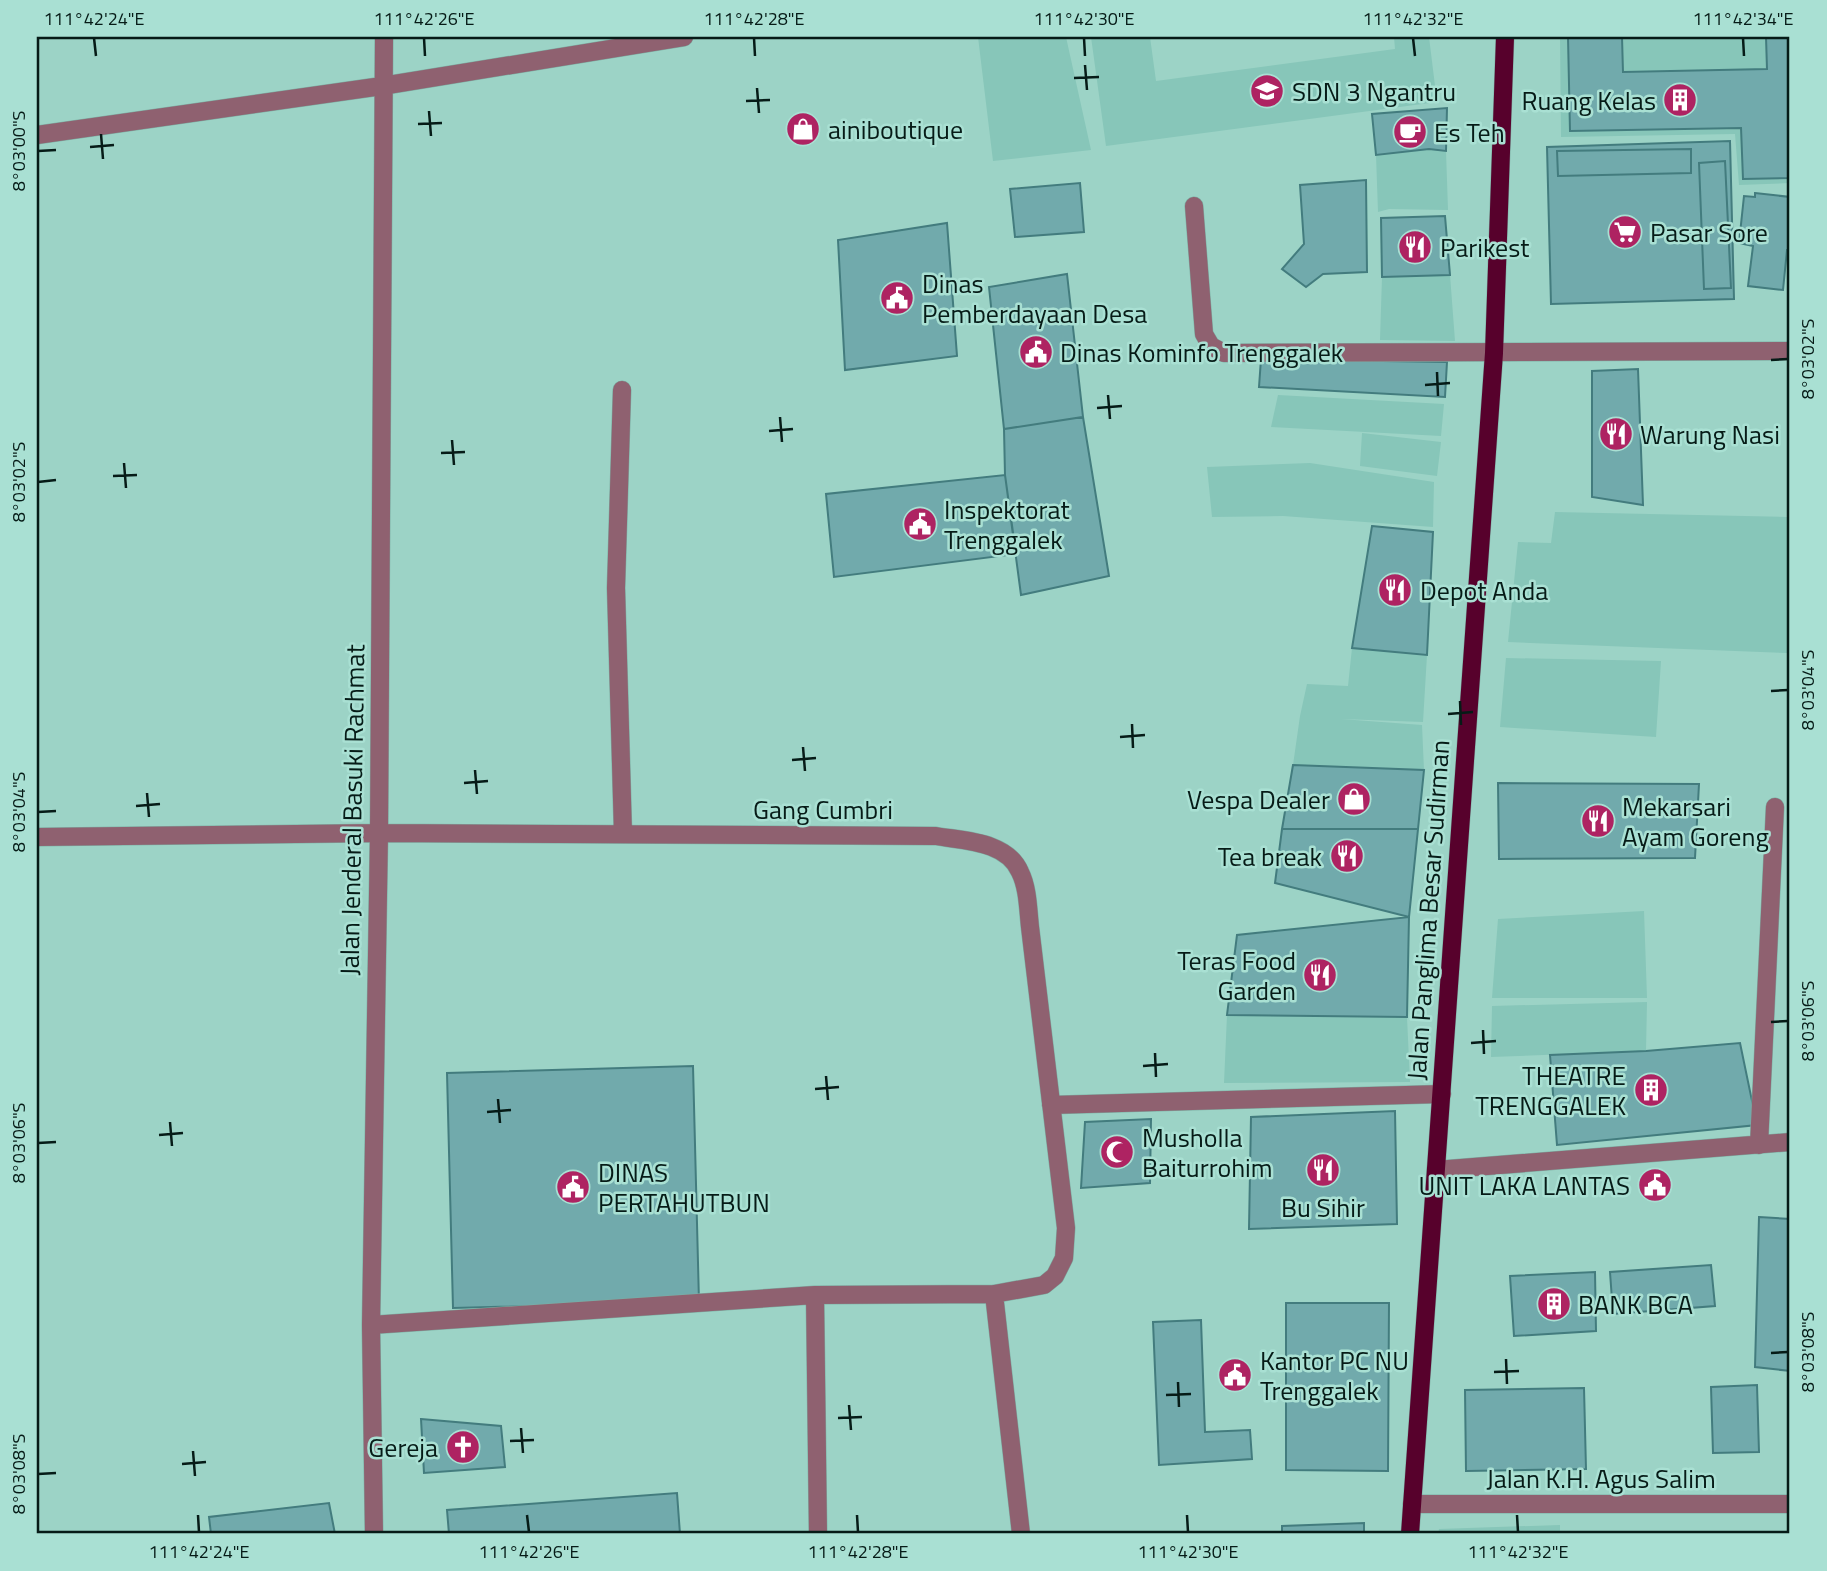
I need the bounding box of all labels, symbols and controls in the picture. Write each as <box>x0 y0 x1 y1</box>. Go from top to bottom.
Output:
text: 111°42'24"E <box>43 5 145 32</box>
text: 111°42'26"E <box>373 5 475 32</box>
text: 111°42'28"E <box>703 5 805 32</box>
text: 111°42'30"E <box>1033 5 1135 32</box>
text: 111°42'32"E <box>1362 5 1464 32</box>
text: 111°42'34"E <box>1692 5 1794 32</box>
school or university icon: SDN 3 Ngantru <box>1248 72 1286 110</box>
place label: SDN 3 Ngantru <box>1292 72 1456 111</box>
place label: Ruang Kelas <box>1522 81 1656 120</box>
building icon: Ruang Kelas <box>1661 81 1699 119</box>
shop icon: ainiboutique <box>784 110 822 148</box>
place label: ainiboutique <box>828 110 963 149</box>
text: 8°03'00"S <box>5 111 32 191</box>
cafe icon: Es Teh <box>1391 113 1429 151</box>
place label: Es Teh <box>1434 113 1505 152</box>
supermarket icon: Pasar Sore <box>1606 213 1644 251</box>
place label: Pasar Sore <box>1650 213 1768 252</box>
restaurant icon: Parikest <box>1396 228 1434 266</box>
place label: Parikest <box>1440 228 1529 267</box>
place label: Dinas Pemberdayaan Desa <box>922 264 1147 333</box>
public building icon: Dinas Pemberdayaan Desa <box>878 279 916 317</box>
text: 8°03'02"S <box>1794 319 1821 399</box>
public building icon: Dinas Kominfo Trenggalek <box>1017 333 1055 371</box>
place label: Dinas Kominfo Trenggalek <box>1060 333 1343 372</box>
restaurant icon: Warung Nasi <box>1597 415 1635 453</box>
place label: Warung Nasi <box>1640 415 1780 454</box>
text: 8°03'02"S <box>5 442 32 522</box>
place label: Inspektorat Trenggalek <box>944 490 1070 559</box>
public building icon: Inspektorat Trenggalek <box>901 505 939 543</box>
restaurant icon: Depot Anda <box>1376 571 1414 609</box>
place label: Depot Anda <box>1420 571 1548 610</box>
street label: Jalan Jenderal Basuki Rachmat <box>330 644 374 976</box>
text: 8°03'04"S <box>1794 650 1821 730</box>
street label: Jalan Panglima Besar Sudirman <box>1397 738 1459 1082</box>
text: 8°03'04"S <box>5 772 32 852</box>
place label: Vespa Dealer <box>1187 780 1330 819</box>
shop icon: Vespa Dealer <box>1335 780 1373 818</box>
place label: Mekarsari Ayam Goreng <box>1622 787 1769 856</box>
street label: Gang Cumbri <box>753 790 893 829</box>
restaurant icon: Mekarsari Ayam Goreng <box>1579 802 1617 840</box>
place label: Tea break <box>1218 837 1322 876</box>
restaurant icon: Tea break <box>1328 837 1366 875</box>
place label: Teras Food Garden <box>1177 941 1296 1010</box>
restaurant icon: Teras Food Garden <box>1301 956 1339 994</box>
text: 8°03'06"S <box>1794 981 1821 1061</box>
place label: THEATRE TRENGGALEK <box>1475 1056 1626 1125</box>
building icon: THEATRE TRENGGALEK <box>1632 1071 1670 1109</box>
text: 8°03'06"S <box>5 1103 32 1183</box>
place label: Musholla Baiturrohim <box>1142 1118 1273 1187</box>
mosque icon: Musholla Baiturrohim <box>1098 1133 1136 1171</box>
restaurant icon: Bu Sihir <box>1304 1151 1342 1189</box>
place label: DINAS PERTAHUTBUN <box>598 1153 770 1222</box>
place label: UNIT LAKA LANTAS <box>1419 1166 1630 1205</box>
public building icon: UNIT LAKA LANTAS <box>1636 1166 1674 1204</box>
public building icon: DINAS PERTAHUTBUN <box>554 1168 592 1206</box>
place label: Bu Sihir <box>1281 1188 1365 1227</box>
building icon: BANK BCA <box>1535 1285 1573 1323</box>
place label: BANK BCA <box>1578 1285 1693 1324</box>
text: 8°03'08"S <box>1794 1312 1821 1392</box>
place label: Kantor PC NU Trenggalek <box>1260 1341 1409 1410</box>
public building icon: Kantor PC NU Trenggalek <box>1216 1356 1254 1394</box>
place label: Gereja <box>368 1428 438 1467</box>
church icon: Gereja <box>444 1428 482 1466</box>
text: 8°03'08"S <box>5 1434 32 1514</box>
street label: Jalan K.H. Agus Salim <box>1486 1459 1716 1498</box>
text: 111°42'24"E <box>148 1538 250 1565</box>
text: 111°42'26"E <box>478 1538 580 1565</box>
text: 111°42'28"E <box>807 1538 909 1565</box>
text: 111°42'30"E <box>1137 1538 1239 1565</box>
text: 111°42'32"E <box>1467 1538 1569 1565</box>

